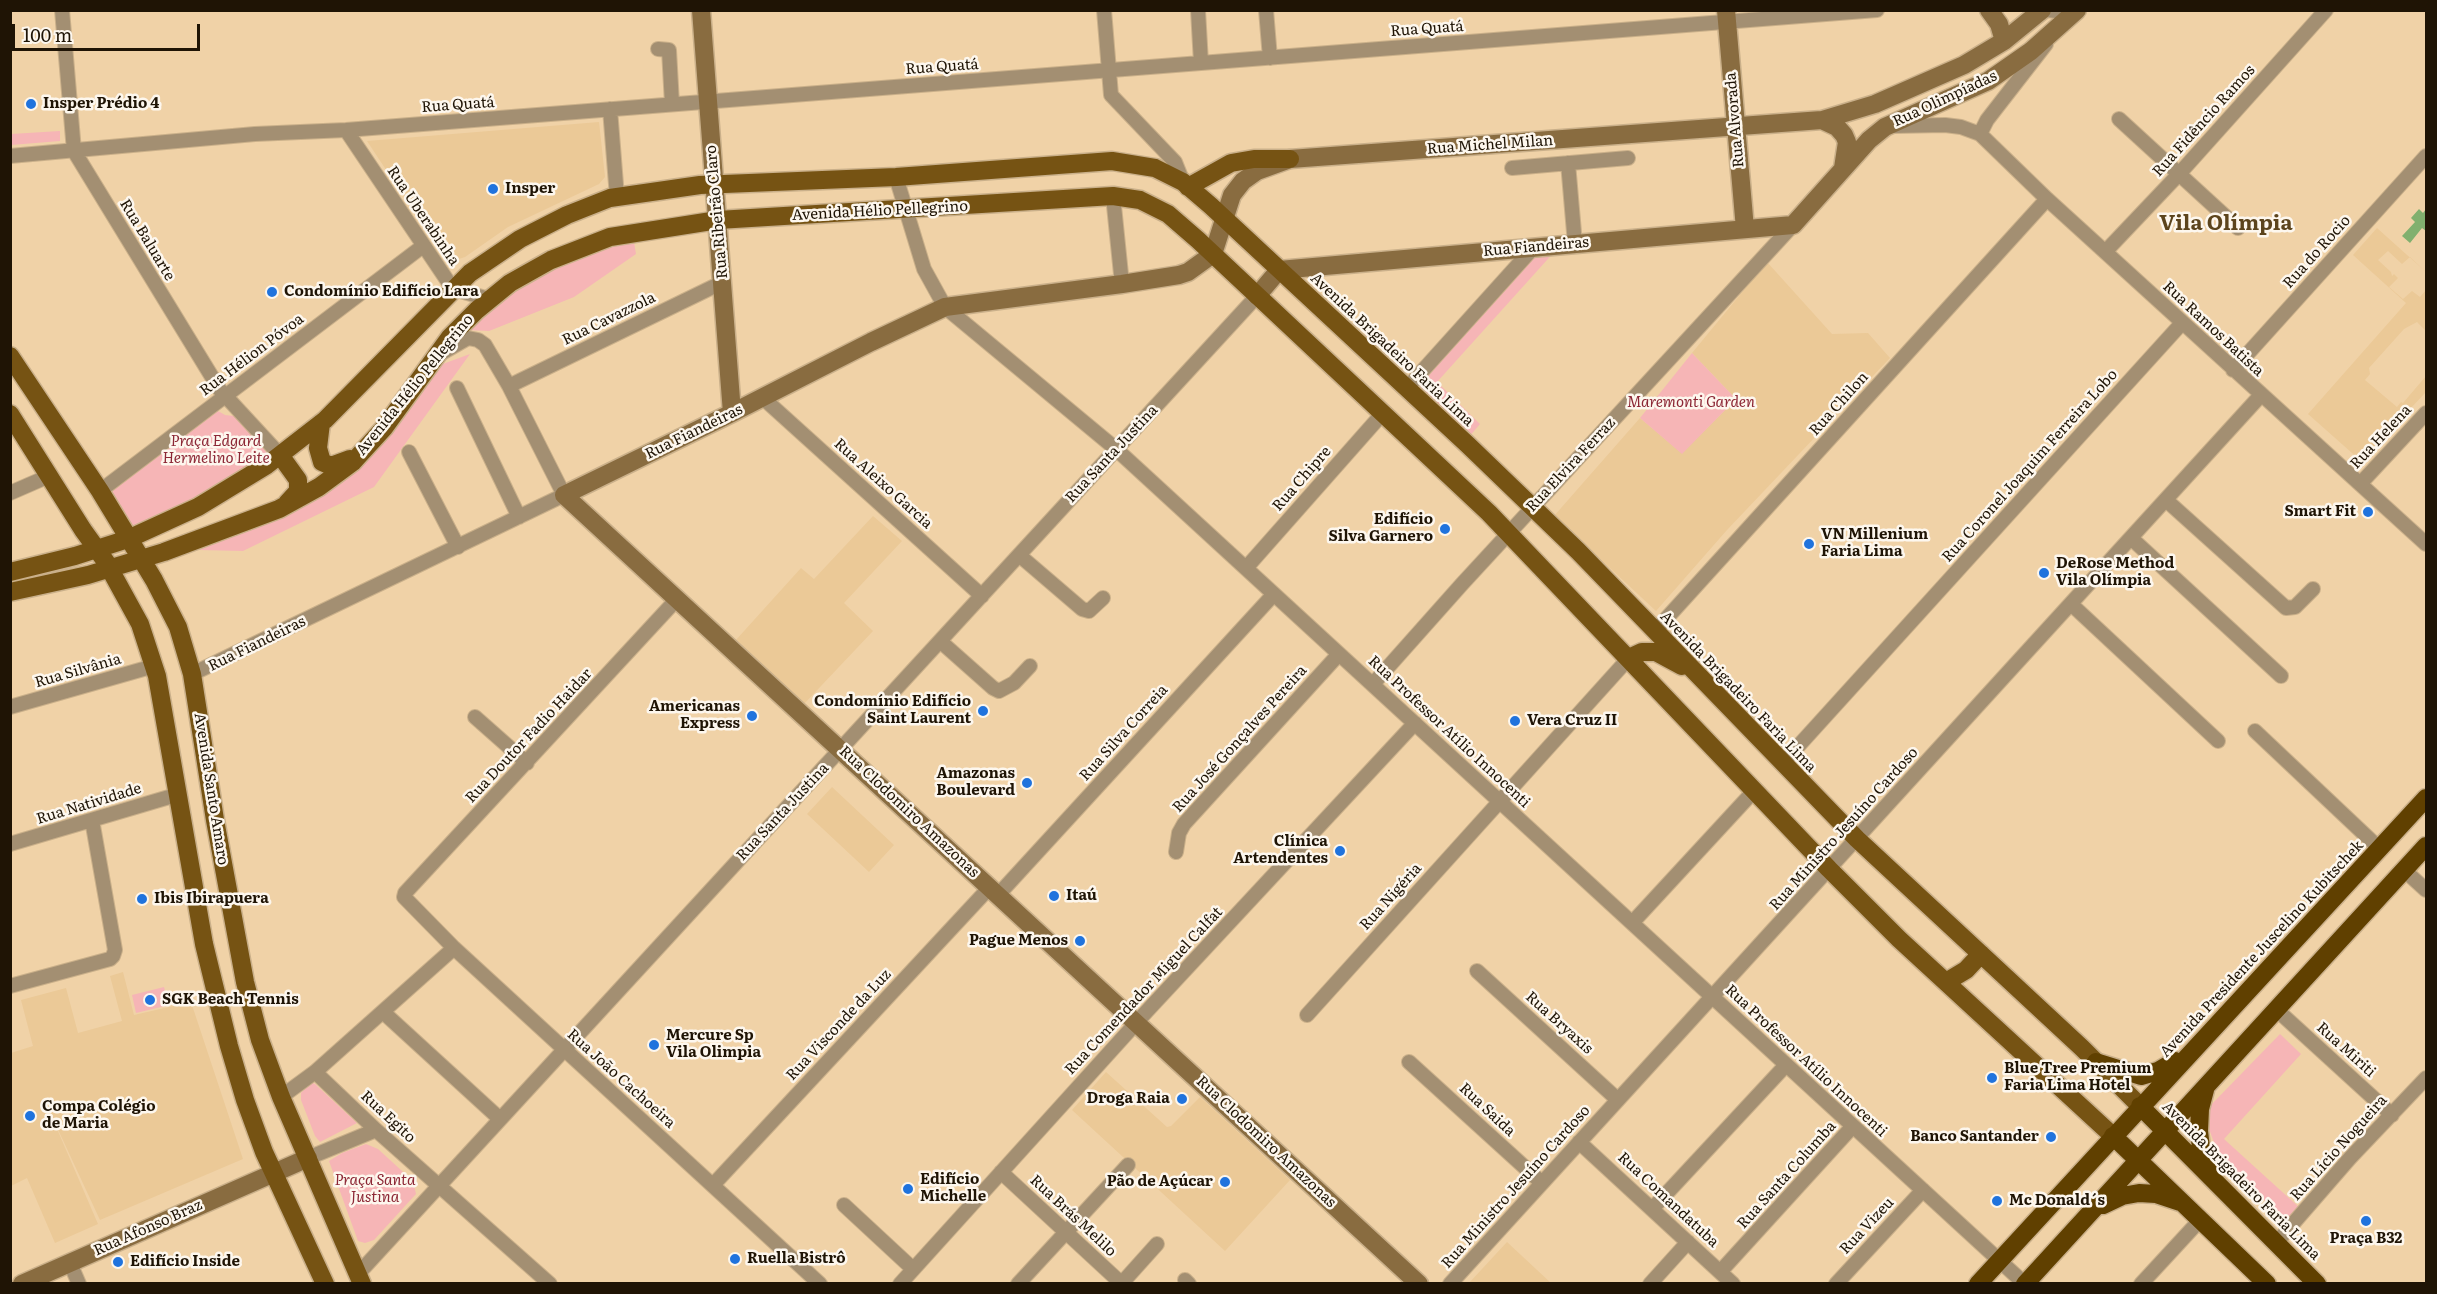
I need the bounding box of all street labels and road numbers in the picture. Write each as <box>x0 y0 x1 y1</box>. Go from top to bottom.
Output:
street label: Rua Quatá <box>1390 17 1464 41</box>
street label: Rua Quatá <box>905 55 979 79</box>
street label: Rua Fidêncio Ramos <box>2149 61 2259 181</box>
street label: Rua Olimpíadas <box>1890 67 2000 131</box>
street label: Rua Alvorada <box>1722 71 1748 169</box>
street label: Rua Quatá <box>421 93 495 117</box>
street label: Rua Michel Milan <box>1426 132 1554 158</box>
street label: Rua Ribeirão Claro <box>702 144 732 280</box>
street label: Rua Uberabinha <box>383 163 463 269</box>
street label: Rua Baluarte <box>116 196 178 284</box>
street label: Avenida Hélio Pellegrino <box>792 197 968 225</box>
street label: Rua do Rocio <box>2279 212 2355 292</box>
street label: Rua Fiandeiras <box>1482 233 1590 261</box>
street label: Avenida Brigadeiro Faria Lima <box>1307 270 1477 430</box>
street label: Rua Ramos Batista <box>2159 278 2267 380</box>
street label: Rua Cavazzola <box>559 289 659 349</box>
street label: Rua Hélion Póvoa <box>197 310 307 400</box>
street label: Avenida Hélio Pellegrino <box>353 311 477 459</box>
street label: Rua Coronel Joaquim Ferreira Lobo <box>1939 366 2121 566</box>
street label: Rua Chilon <box>1806 368 1872 440</box>
street label: Rua Fiandeiras <box>642 401 746 463</box>
street label: Rua Santa Justina <box>1062 401 1162 507</box>
street label: Rua Helena <box>2347 401 2415 473</box>
street label: Rua Elvira Ferraz <box>1523 414 1619 516</box>
street label: Rua Aleixo Garcia <box>830 435 936 533</box>
street label: Rua Chipre <box>1269 443 1335 515</box>
street label: Avenida Brigadeiro Faria Lima <box>1656 608 1820 776</box>
street label: Rua Fiandeiras <box>205 613 309 675</box>
street label: Rua Silvânia <box>33 650 123 692</box>
street label: Rua Professor Atílio Innocenti <box>1364 652 1534 812</box>
street label: Rua José Gonçalves Pereira <box>1169 662 1311 816</box>
street label: Rua Doutor Fadio Haidar <box>462 665 596 807</box>
street label: Rua Silva Correia <box>1076 681 1172 785</box>
street label: Avenida Santo Amaro <box>190 712 232 866</box>
street label: Rua Clodomiro Amazonas <box>835 742 983 882</box>
street label: Rua Ministro Jesuíno Cardoso <box>1766 744 1922 914</box>
street label: Rua Santa Justina <box>733 759 833 865</box>
street label: Rua Natividade <box>34 780 144 828</box>
street label: Avenida Presidente Juscelino Kubitschek <box>2157 837 2367 1061</box>
street label: Rua Nigéria <box>1356 860 1426 934</box>
street label: Rua Comendador Miguel Calfat <box>1061 903 1227 1079</box>
street label: Rua Visconde da Luz <box>783 966 895 1084</box>
street label: Rua Professor Atílio Innocenti <box>1721 981 1891 1141</box>
street label: Rua Bryaxis <box>1522 988 1596 1058</box>
street label: Rua Miriti <box>2313 1019 2379 1081</box>
street label: Rua João Cachoeira <box>563 1026 679 1132</box>
street label: Rua Clodomiro Amazonas <box>1192 1072 1340 1212</box>
street label: Rua Saida <box>1455 1080 1519 1140</box>
street label: Rua Egito <box>357 1087 419 1147</box>
street label: Rua Lício Nogueira <box>2287 1091 2391 1205</box>
street label: Avenida Brigadeiro Faria Lima <box>2158 1098 2324 1264</box>
street label: Rua Ministro Jesuíno Cardoso <box>1438 1102 1594 1272</box>
street label: Rua Santa Columba <box>1734 1117 1840 1233</box>
street label: Rua Comandatuba <box>1614 1149 1722 1251</box>
street label: Rua Brás Melilo <box>1026 1171 1120 1261</box>
street label: Rua Vizeu <box>1836 1194 1898 1258</box>
street label: Rua Afonso Braz <box>91 1196 205 1260</box>

